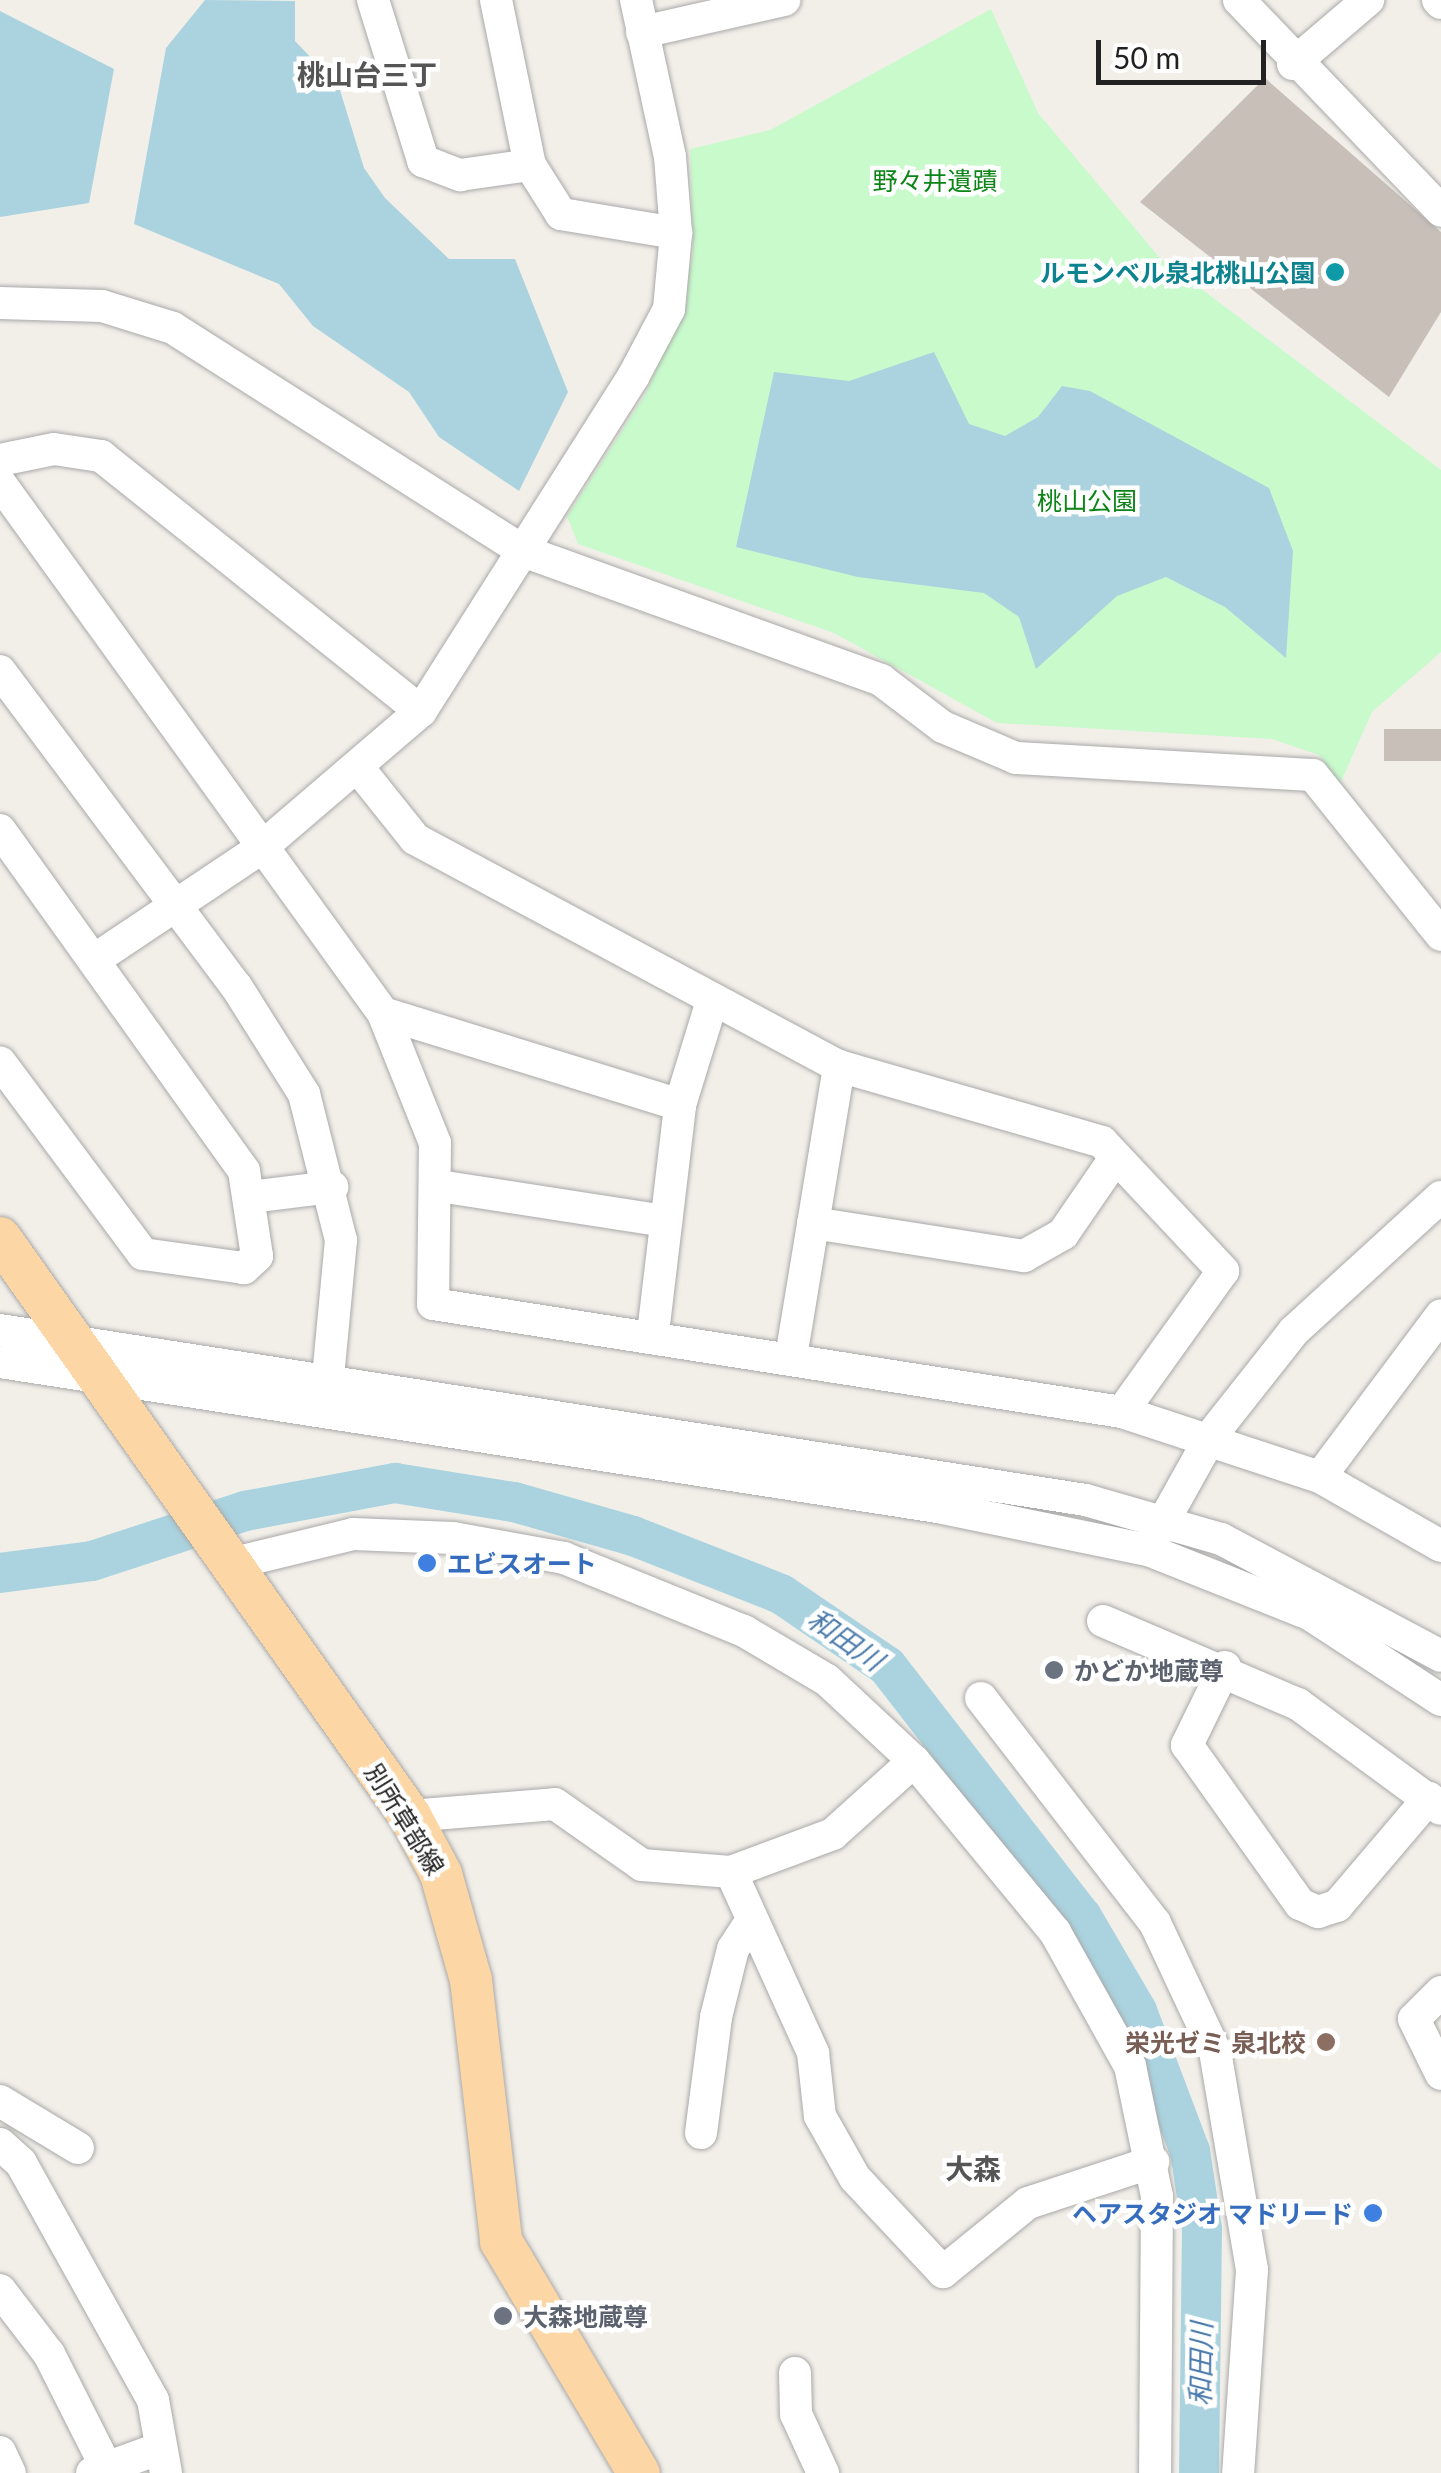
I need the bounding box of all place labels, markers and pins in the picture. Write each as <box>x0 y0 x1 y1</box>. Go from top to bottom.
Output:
place label: ルモンベル泉北桃山公園 <box>1040 257 1315 287</box>
marker: ルモンベル泉北桃山公園 <box>1324 261 1346 283</box>
place label: エビスオート <box>447 1548 597 1578</box>
marker: エビスオート <box>416 1552 438 1574</box>
place label: かどか地蔵尊 <box>1074 1655 1224 1685</box>
marker: かどか地蔵尊 <box>1043 1659 1065 1681</box>
place label: 栄光ゼミ 泉北校 <box>1125 2027 1306 2057</box>
marker: 栄光ゼミ 泉北校 <box>1315 2031 1337 2053</box>
place label: ヘアスタジオ マドリード <box>1072 2198 1353 2228</box>
marker: ヘアスタジオ マドリード <box>1362 2202 1384 2224</box>
place label: 大森地蔵尊 <box>523 2301 648 2331</box>
marker: 大森地蔵尊 <box>492 2305 514 2327</box>

